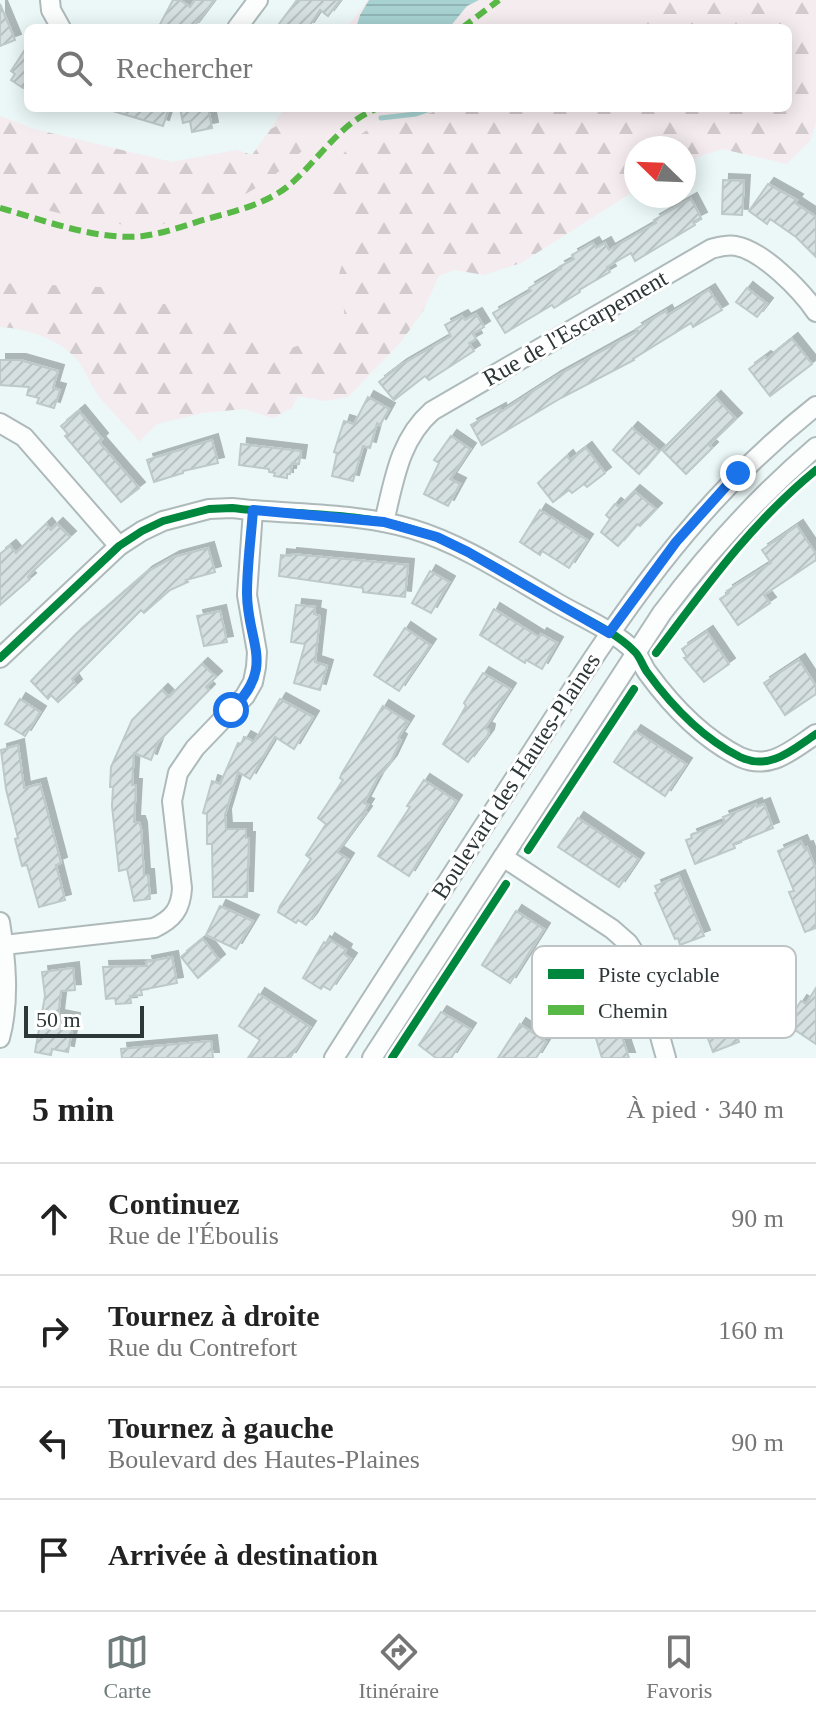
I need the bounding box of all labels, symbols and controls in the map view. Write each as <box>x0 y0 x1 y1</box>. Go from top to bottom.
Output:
search box <box>24 24 792 112</box>
icon: search <box>52 46 96 90</box>
text: Rechercher <box>116 51 253 84</box>
north arrow <box>624 136 696 208</box>
street label: Rue de l'Escarpement <box>478 265 672 391</box>
route end <box>720 455 756 491</box>
street label: Boulevard des Hautes-Plaines <box>427 648 605 904</box>
route start <box>213 692 249 728</box>
legend <box>532 946 796 1038</box>
text: Piste cyclable <box>598 962 720 987</box>
text: Chemin <box>598 998 668 1023</box>
scale bar <box>24 1002 144 1038</box>
text: 50 m <box>36 1007 81 1032</box>
text: 5 min <box>32 1091 114 1128</box>
text: À pied · 340 m <box>627 1095 784 1124</box>
text: Continuez <box>108 1187 240 1220</box>
icon: ahead <box>32 1197 76 1241</box>
text: 90 m <box>731 1204 784 1233</box>
text: Rue de l'Éboulis <box>108 1221 279 1250</box>
text: Tournez à droite <box>108 1299 320 1332</box>
icon: right <box>32 1309 76 1353</box>
text: 160 m <box>718 1316 784 1345</box>
text: Rue du Contrefort <box>108 1333 297 1362</box>
text: Tournez à gauche <box>108 1411 334 1444</box>
icon: left <box>32 1421 76 1465</box>
text: 90 m <box>731 1428 784 1457</box>
text: Boulevard des Hautes-Plaines <box>108 1445 420 1474</box>
icon: arrive <box>32 1533 76 1577</box>
text: Arrivée à destination <box>108 1538 378 1571</box>
tab: Carte <box>104 1630 151 1704</box>
tab: Itinéraire <box>359 1630 439 1704</box>
tab: Favoris <box>646 1630 712 1704</box>

